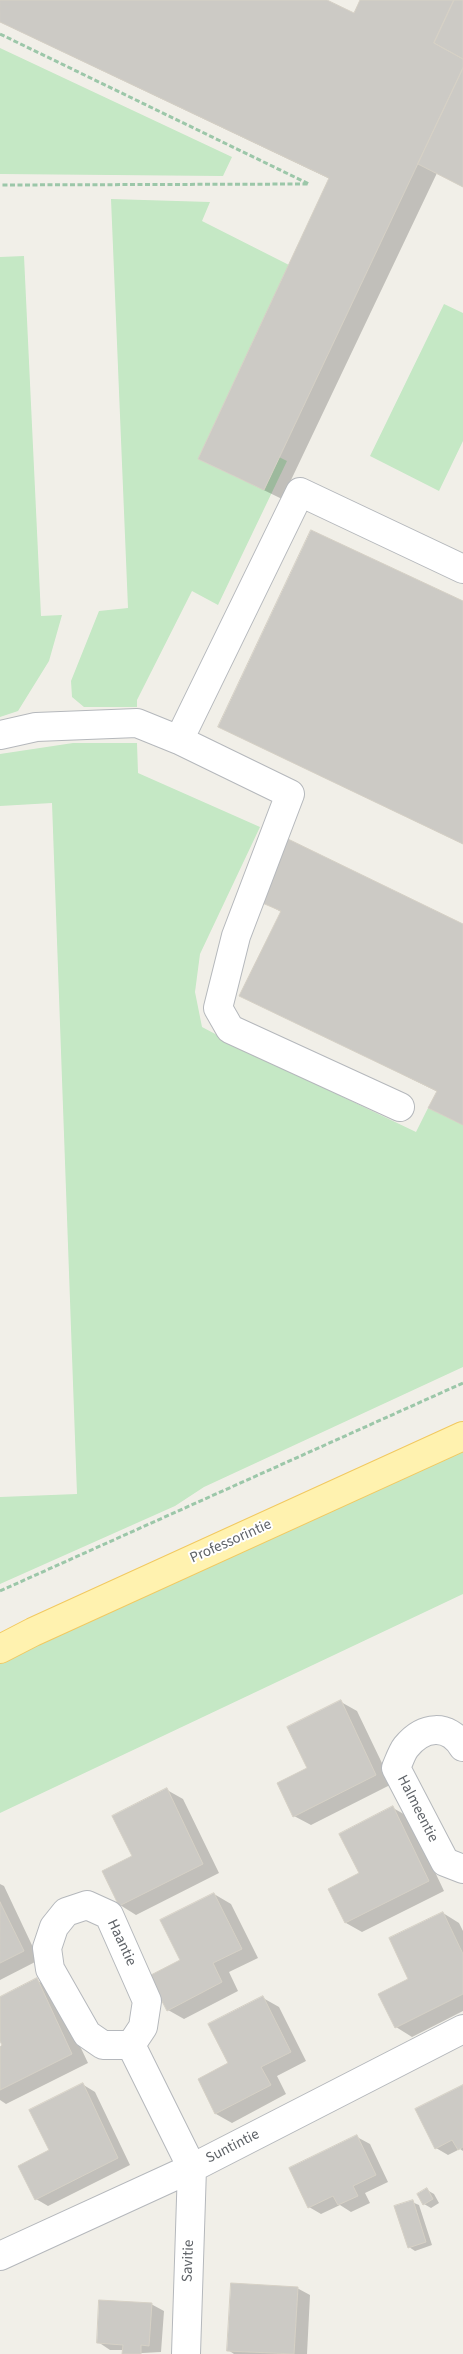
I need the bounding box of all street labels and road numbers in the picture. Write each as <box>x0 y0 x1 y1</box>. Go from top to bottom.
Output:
street label: Professorintie <box>187 1516 275 1568</box>
street label: Halmeentie <box>392 1772 442 1846</box>
street label: Haantie <box>102 1917 140 1969</box>
street label: Suntintie <box>203 2126 263 2168</box>
street label: Savitie <box>179 2239 199 2283</box>

